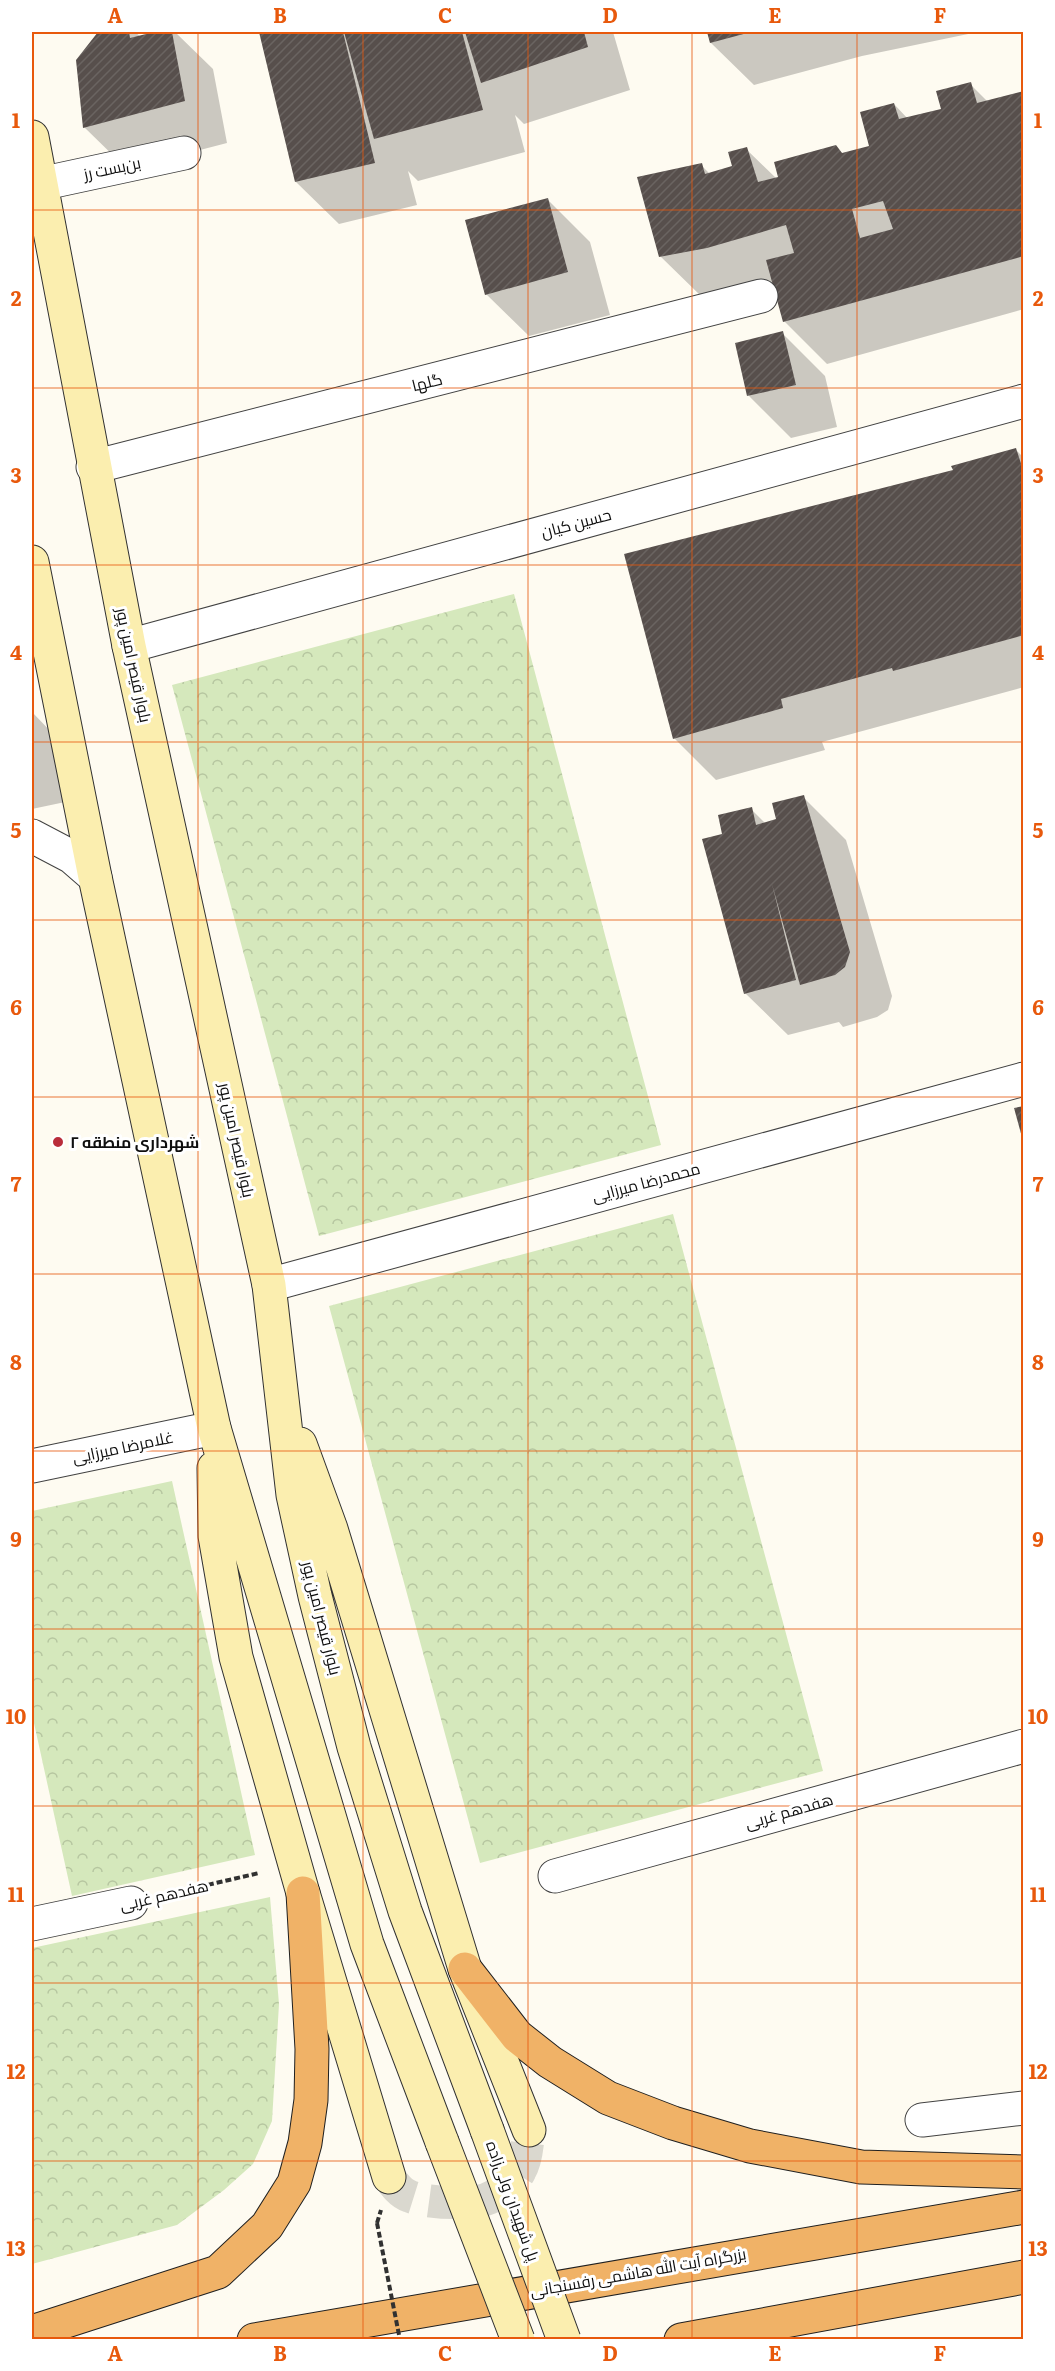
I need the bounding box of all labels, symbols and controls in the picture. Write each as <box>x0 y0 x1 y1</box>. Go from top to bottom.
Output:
text: A <box>107 0 123 29</box>
text: B <box>273 0 287 29</box>
text: C <box>438 0 452 29</box>
text: D <box>602 0 618 29</box>
text: E <box>768 0 782 29</box>
text: F <box>934 0 947 29</box>
text: 1 <box>12 104 20 134</box>
text: 1 <box>1034 104 1042 134</box>
street label: بن‌بست رز <box>80 149 143 185</box>
text: 2 <box>11 282 22 312</box>
text: 2 <box>1033 282 1044 312</box>
street label: گلها <box>409 366 445 396</box>
text: 3 <box>10 459 22 489</box>
text: 3 <box>1032 459 1044 489</box>
street label: حسین کیان <box>538 501 614 543</box>
street label: بلوار قیصر امین پور <box>110 604 159 725</box>
text: 4 <box>10 636 22 666</box>
text: 4 <box>1032 636 1044 666</box>
text: 5 <box>11 814 22 844</box>
text: 5 <box>1033 814 1044 844</box>
text: 6 <box>10 991 22 1021</box>
text: 6 <box>1032 991 1044 1021</box>
street label: بلوار قیصر امین پور <box>213 1079 262 1200</box>
place label: شهرداری منطقه ۲ <box>70 1129 199 1153</box>
marker: شهرداری منطقه ۲ <box>51 1135 65 1149</box>
street label: محمدرضا میرزایی <box>589 1155 703 1207</box>
text: 7 <box>11 1168 22 1198</box>
text: 7 <box>1033 1168 1044 1198</box>
text: 8 <box>10 1346 22 1376</box>
text: 8 <box>1032 1346 1044 1376</box>
street label: غلامرضا میرزایی <box>70 1424 176 1468</box>
text: 9 <box>10 1523 22 1553</box>
text: 9 <box>1032 1523 1044 1553</box>
street label: بلوار قیصر امین پور <box>296 1557 349 1678</box>
text: 10 <box>6 1700 26 1730</box>
text: 10 <box>1028 1700 1048 1730</box>
street label: هفدهم غربی <box>742 1786 836 1835</box>
street label: هفدهم غربی <box>117 1872 211 1917</box>
text: 11 <box>8 1878 24 1908</box>
text: 11 <box>1030 1878 1046 1908</box>
text: 12 <box>6 2055 26 2085</box>
text: 12 <box>1028 2055 1048 2085</box>
street label: پل شهیدان ولی‌زاده <box>480 2137 547 2265</box>
text: 13 <box>6 2232 26 2262</box>
text: 13 <box>1028 2232 1048 2262</box>
street label: بزرگراه آیت الله هاشمی رفسنجانی <box>528 2240 748 2302</box>
text: A <box>107 2337 123 2367</box>
text: B <box>273 2337 287 2367</box>
text: C <box>438 2337 452 2367</box>
text: D <box>602 2337 618 2367</box>
text: E <box>768 2337 782 2367</box>
text: F <box>934 2337 947 2367</box>

